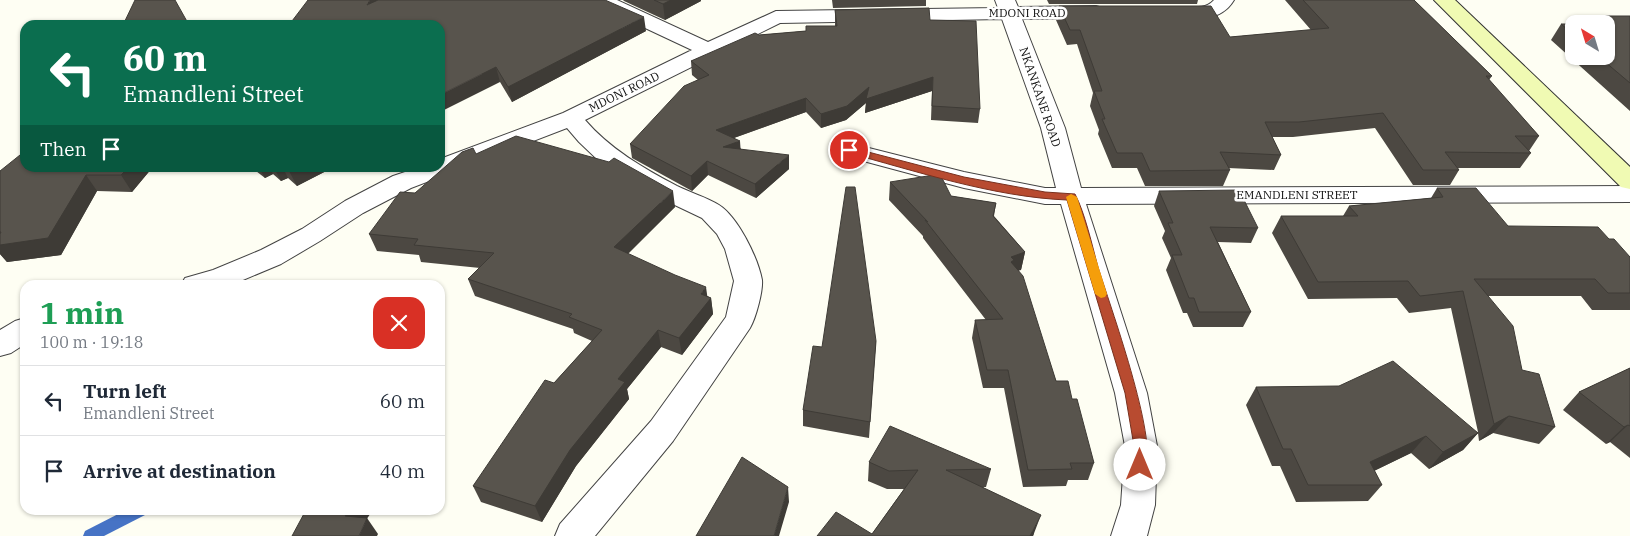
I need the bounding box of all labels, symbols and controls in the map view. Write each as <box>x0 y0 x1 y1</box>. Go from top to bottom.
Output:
street label: MDONI ROAD <box>989 5 1065 20</box>
north arrow <box>1565 15 1615 65</box>
map controls <box>1565 15 1615 65</box>
text: 60 m <box>123 35 207 81</box>
icon: left <box>40 40 105 105</box>
street label: NKANKANE ROAD <box>1016 45 1065 149</box>
street label: MDONI ROAD <box>586 68 662 115</box>
text: Emandleni Street <box>123 79 304 108</box>
pin <box>828 129 870 171</box>
icon: arrive <box>97 135 125 163</box>
icon: arrive <box>835 136 863 164</box>
text: Then <box>40 137 87 161</box>
street label: EMANDLENI STREET <box>1236 187 1358 202</box>
text: 1 min <box>40 293 124 332</box>
button: close <box>373 297 425 349</box>
text: 100 m · 19:18 <box>40 332 143 352</box>
text: Turn left <box>83 379 166 403</box>
icon: left <box>40 387 68 415</box>
text: 60 m <box>380 389 425 413</box>
text: Emandleni Street <box>83 403 215 423</box>
position arrow <box>1113 438 1165 490</box>
icon: arrive <box>40 457 68 485</box>
text: Arrive at destination <box>83 459 276 483</box>
text: 40 m <box>380 459 425 483</box>

